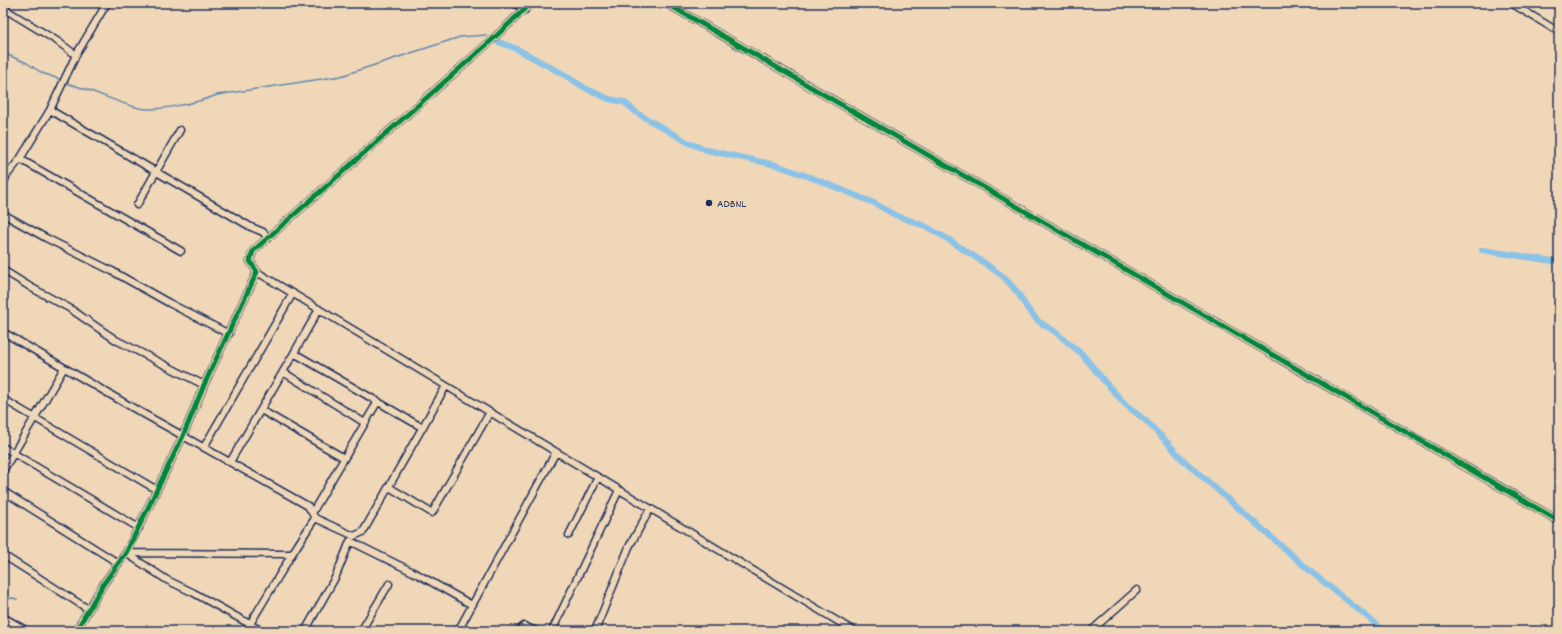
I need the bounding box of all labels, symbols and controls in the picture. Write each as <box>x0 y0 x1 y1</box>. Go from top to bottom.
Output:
place label: ADBNL <box>717 196 746 213</box>
marker: ADBNL <box>704 198 714 208</box>

